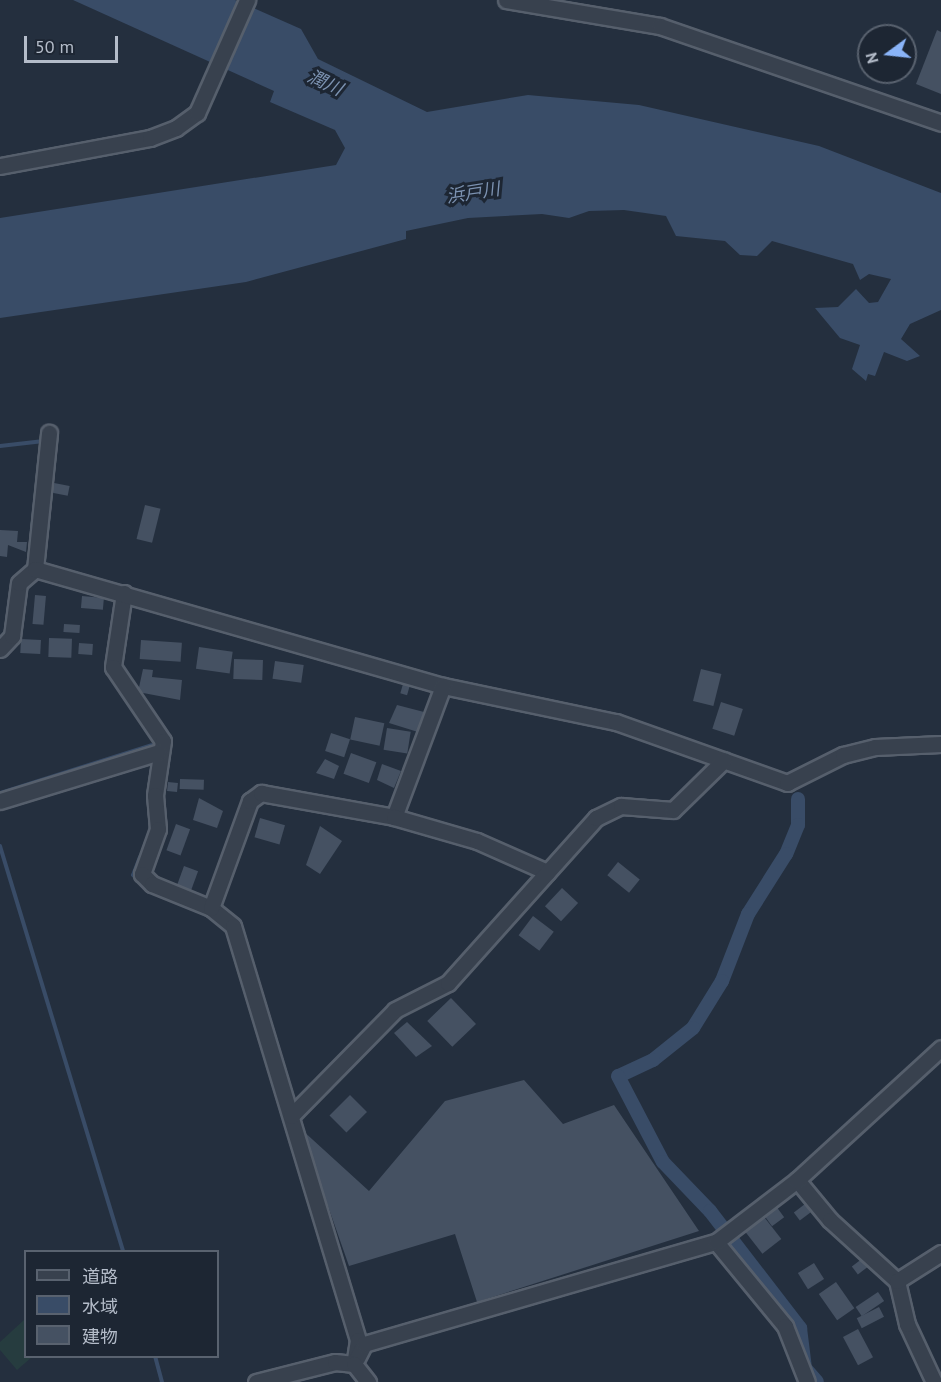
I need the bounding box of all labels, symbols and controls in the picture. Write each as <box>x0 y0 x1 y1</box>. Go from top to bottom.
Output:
scale bar <box>27 24 122 62</box>
north arrow <box>857 24 917 84</box>
text: 50 m <box>35 35 74 58</box>
text: N <box>861 50 883 66</box>
water label: 潤川 <box>304 66 346 100</box>
water label: 浜戸川 <box>445 178 501 208</box>
legend <box>24 1250 219 1358</box>
text: 道路 <box>82 1265 118 1288</box>
text: 水域 <box>82 1295 118 1318</box>
text: 建物 <box>82 1325 118 1348</box>

